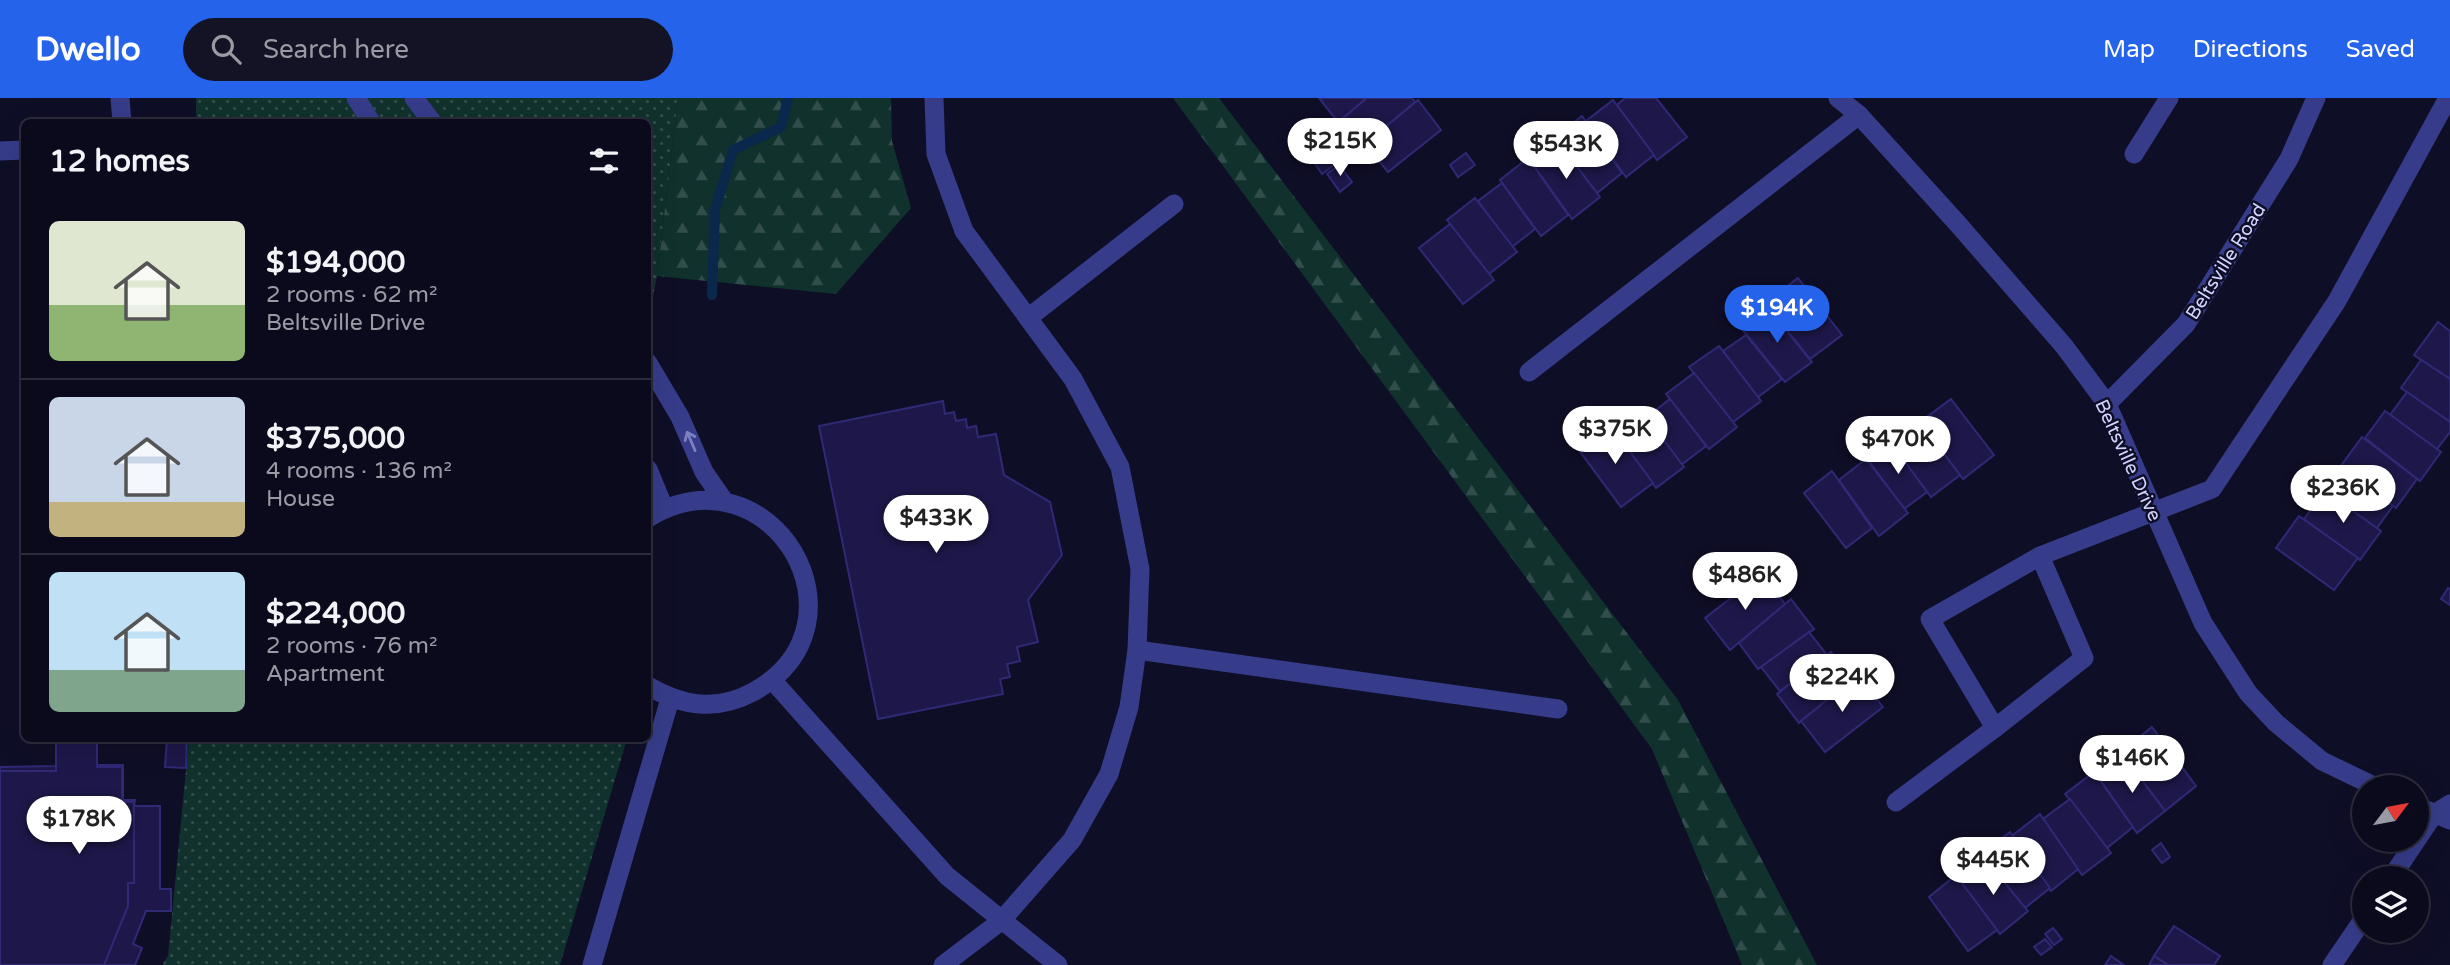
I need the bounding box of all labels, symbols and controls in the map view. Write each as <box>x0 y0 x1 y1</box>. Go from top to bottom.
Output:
search box <box>183 18 673 81</box>
text: Dwello <box>35 30 141 69</box>
icon: search <box>207 30 245 68</box>
text: Search here <box>263 34 409 65</box>
text: Map <box>2103 35 2155 64</box>
text: Directions <box>2193 35 2308 64</box>
text: Saved <box>2346 35 2415 64</box>
pin: $215K <box>1291 118 1389 178</box>
pin: $543K <box>1517 122 1615 181</box>
text: $215K <box>1304 127 1376 155</box>
text: $543K <box>1530 130 1602 158</box>
icon: filters <box>585 142 623 180</box>
text: 12 homes <box>49 143 190 180</box>
street label: Beltsville Road <box>2181 199 2270 324</box>
text: $194,000 <box>266 244 405 281</box>
icon: home <box>105 249 189 333</box>
text: 2 rooms · 62 m² <box>266 281 437 309</box>
pin: $194K <box>1728 286 1826 345</box>
text: $194K <box>1741 294 1813 322</box>
text: Beltsville Drive <box>266 309 425 337</box>
street label: Beltsville Drive <box>2090 396 2166 525</box>
pin: $375K <box>1566 406 1664 466</box>
text: $375K <box>1579 415 1651 443</box>
pin: $470K <box>1849 416 1947 476</box>
text: $375,000 <box>266 420 405 457</box>
icon: home <box>105 425 189 509</box>
text: $470K <box>1862 425 1934 453</box>
one-way arrow <box>683 431 696 453</box>
text: 4 rooms · 136 m² <box>266 457 452 485</box>
pin: $236K <box>2294 466 2392 525</box>
text: $236K <box>2307 474 2379 502</box>
text: House <box>266 485 335 513</box>
pin: $433K <box>887 496 985 555</box>
text: $433K <box>900 504 972 532</box>
pin: $486K <box>1696 552 1794 612</box>
text: $486K <box>1709 561 1781 589</box>
text: $224,000 <box>266 595 405 632</box>
icon: home <box>105 600 189 684</box>
text: 2 rooms · 76 m² <box>266 632 437 660</box>
pin: $224K <box>1793 654 1891 714</box>
text: Apartment <box>266 660 385 688</box>
text: $224K <box>1806 663 1878 691</box>
pin: $146K <box>2083 736 2181 795</box>
text: $146K <box>2096 744 2168 772</box>
north arrow <box>2352 775 2429 852</box>
map controls <box>2352 775 2429 943</box>
pin: $178K <box>30 796 128 856</box>
text: $178K <box>43 805 115 833</box>
pin: $445K <box>1944 838 2042 897</box>
text: $445K <box>1957 846 2029 874</box>
button: layers <box>2352 866 2429 943</box>

